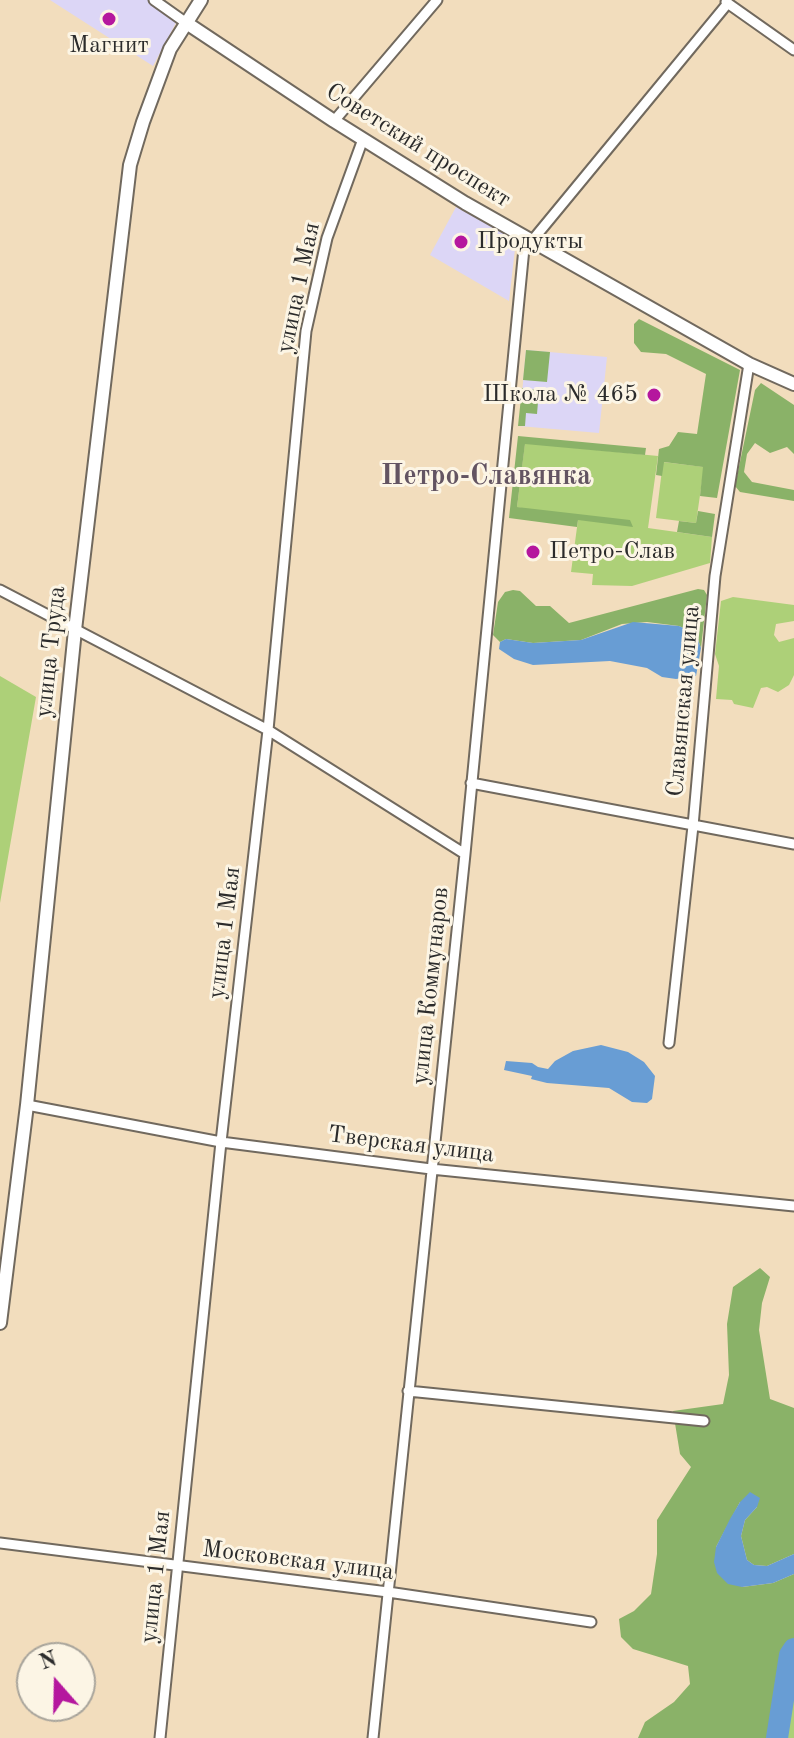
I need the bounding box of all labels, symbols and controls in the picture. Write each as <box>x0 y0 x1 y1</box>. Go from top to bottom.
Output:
marker: Магнит <box>100 10 118 28</box>
place label: Магнит <box>69 32 149 60</box>
street label: Советский проспект <box>320 77 516 215</box>
street label: улица 1 Мая <box>271 220 327 356</box>
place label: Продукты <box>477 228 583 256</box>
marker: Продукты <box>452 233 470 251</box>
place label: Школа № 465 <box>483 381 638 409</box>
marker: Школа № 465 <box>645 386 663 404</box>
district label: Петро-Славянка <box>381 460 591 494</box>
place label: Петро-Слав <box>549 538 675 566</box>
marker: Петро-Слав <box>524 543 542 561</box>
street label: улица Труда <box>30 585 72 719</box>
street label: Славянская улица <box>661 604 707 798</box>
street label: улица 1 Мая <box>203 865 247 1001</box>
street label: улица Коммунаров <box>406 886 456 1086</box>
street label: Тверская улица <box>326 1121 496 1169</box>
street label: улица 1 Мая <box>135 1509 177 1645</box>
street label: Московская улица <box>201 1535 395 1587</box>
north arrow <box>16 1642 96 1722</box>
text: N <box>37 1648 60 1675</box>

